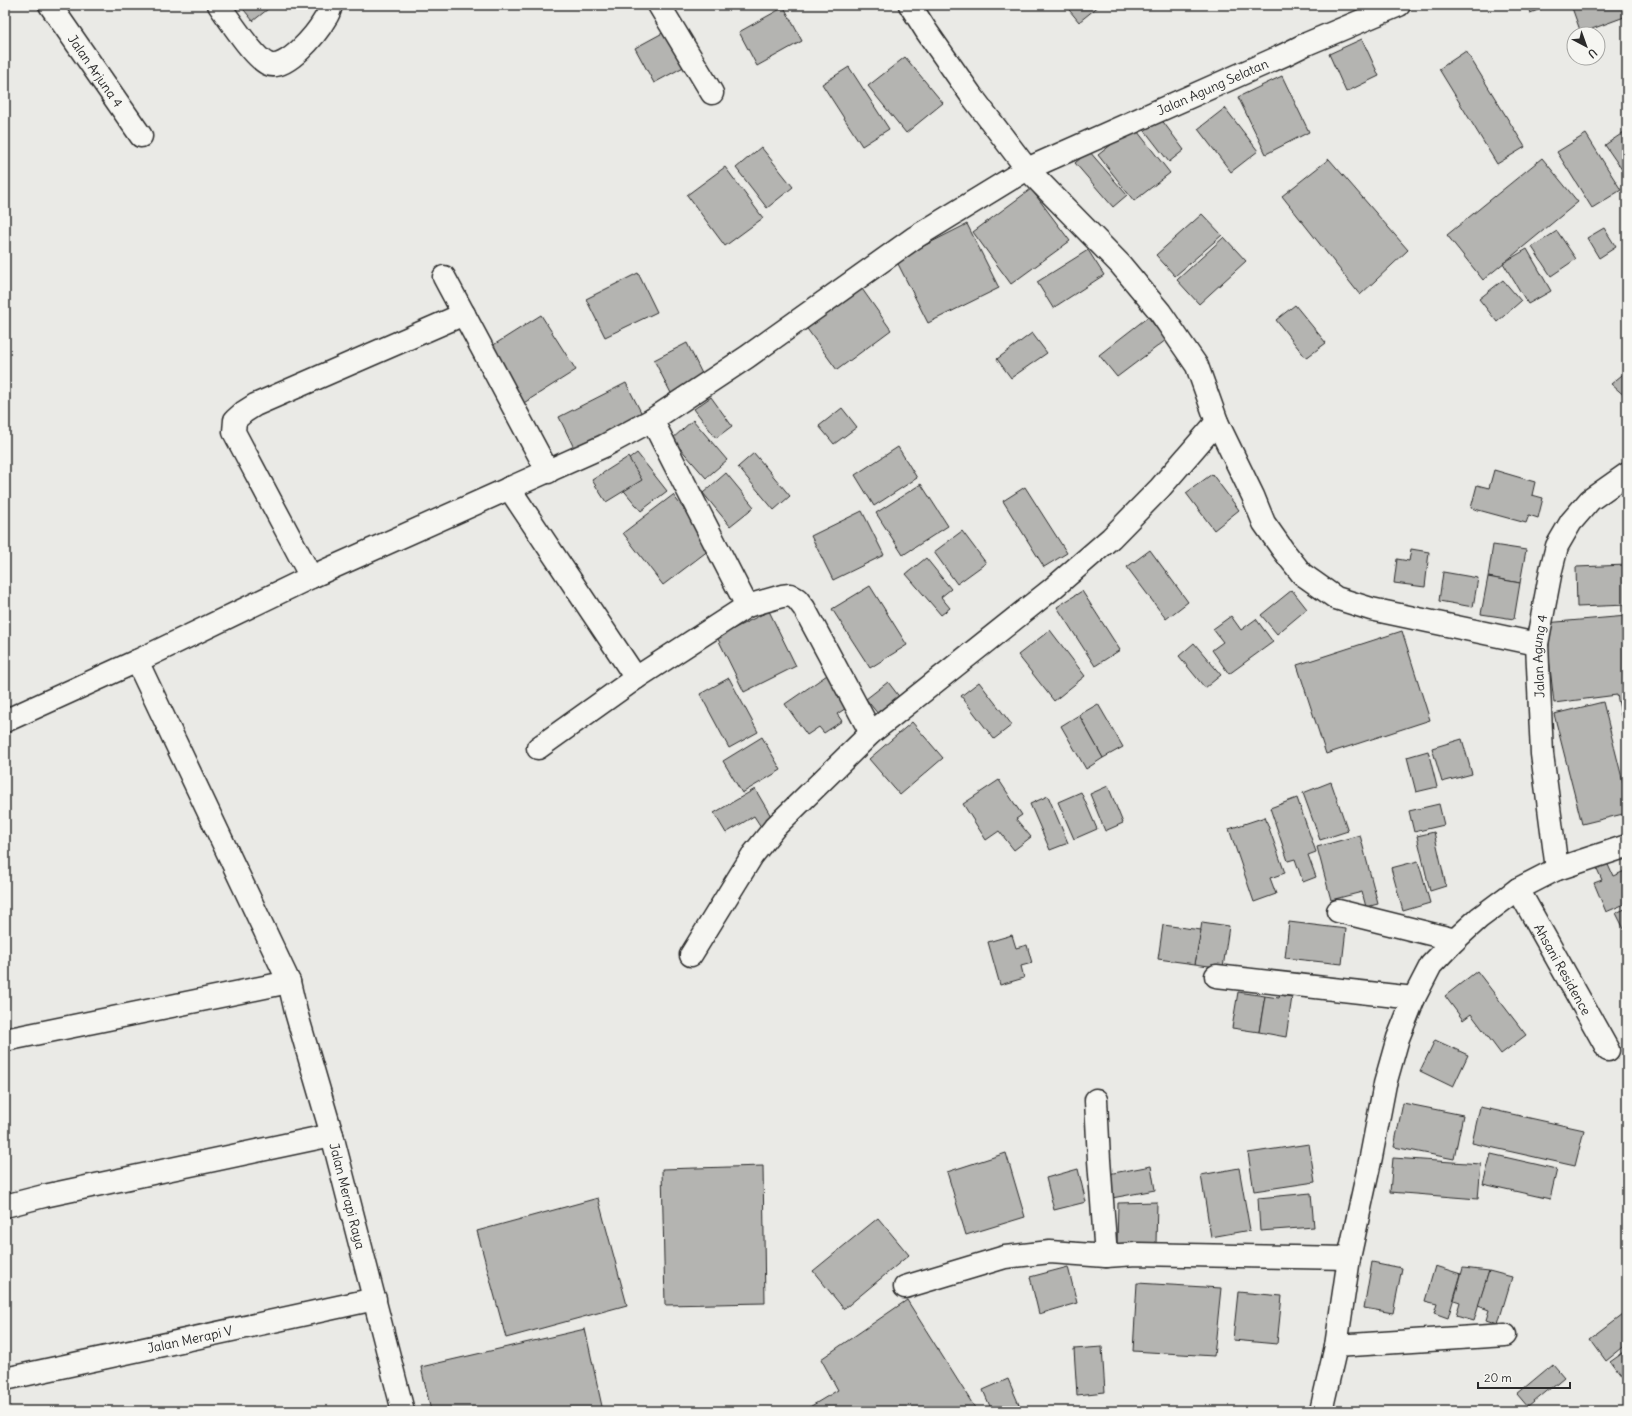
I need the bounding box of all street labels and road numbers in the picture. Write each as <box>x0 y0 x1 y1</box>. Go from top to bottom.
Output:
street label: Jalan Arjuna 4 <box>64 31 127 110</box>
street label: Jalan Agung Selatan <box>1154 54 1271 119</box>
street label: Jalan Agung 4 <box>1528 613 1551 698</box>
street label: Ahsani Residence <box>1531 921 1595 1018</box>
street label: Jalan Merapi Raya <box>326 1141 369 1251</box>
street label: Jalan Merapi V <box>146 1322 234 1357</box>

